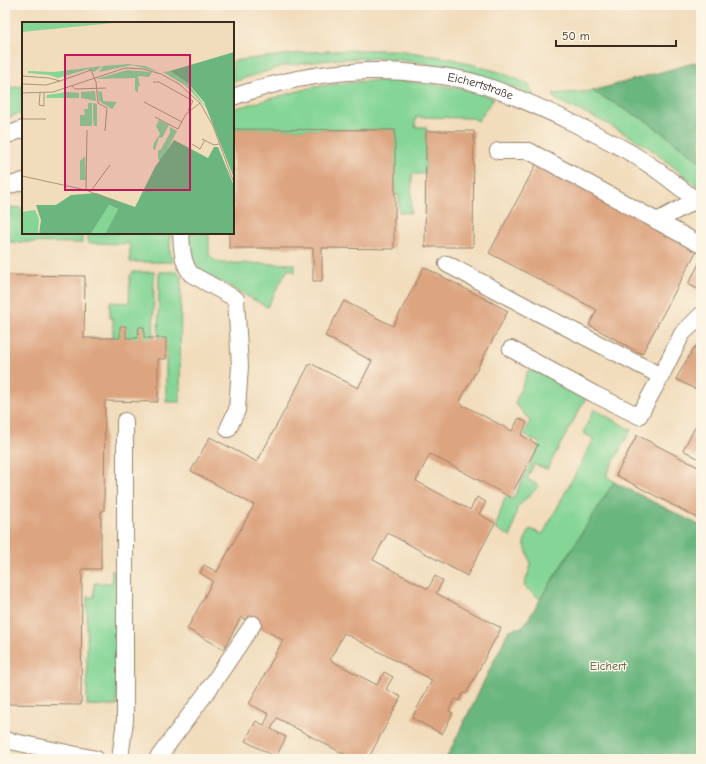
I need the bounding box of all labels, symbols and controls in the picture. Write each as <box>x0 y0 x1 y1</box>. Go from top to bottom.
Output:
inset map <box>22 22 234 234</box>
scale bar <box>556 22 676 48</box>
text: 50 m <box>562 29 590 43</box>
street label: Eichertstraße <box>447 70 515 102</box>
park label: Eichert <box>590 659 627 673</box>

